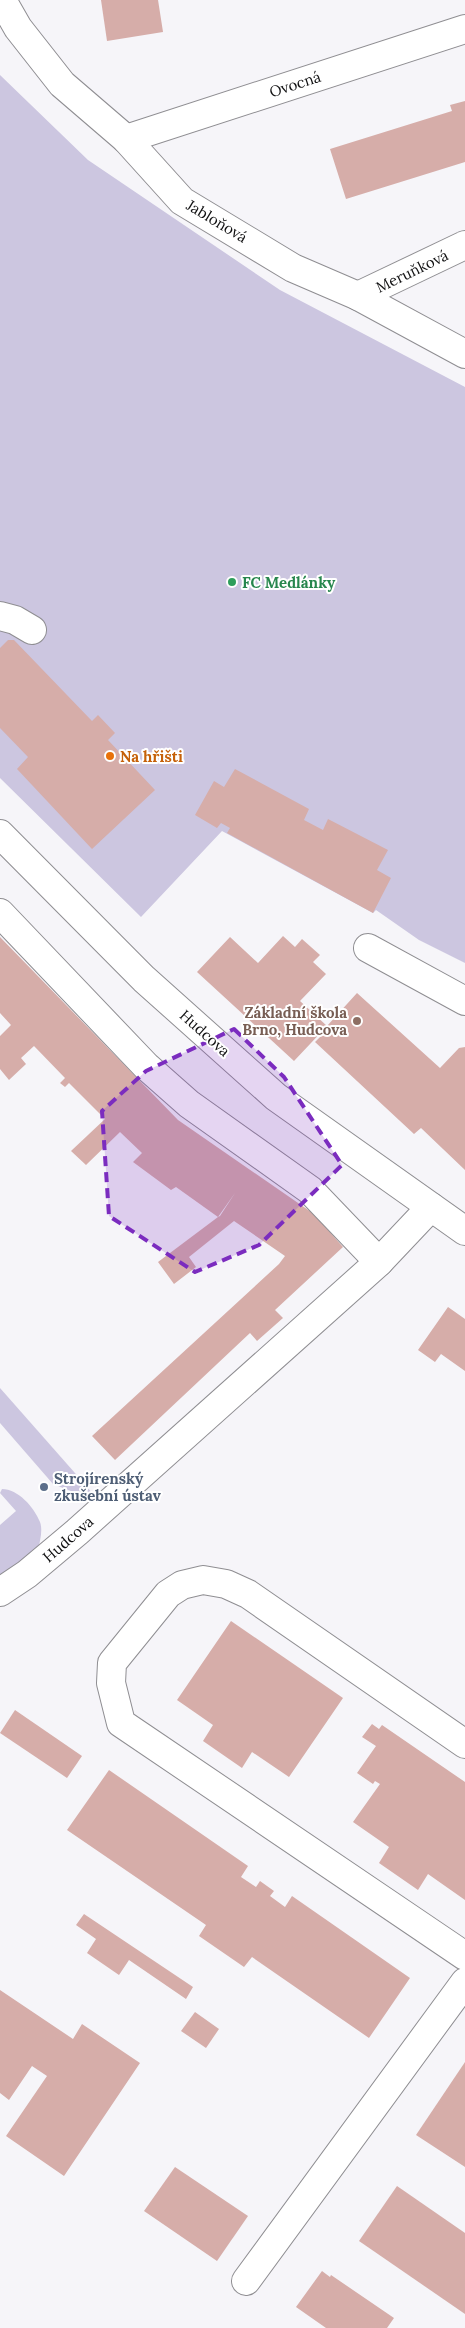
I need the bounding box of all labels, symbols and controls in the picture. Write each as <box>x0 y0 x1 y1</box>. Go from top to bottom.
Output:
street label: Ovocná <box>267 67 323 101</box>
street label: Jabloňová <box>182 195 251 247</box>
street label: Meruňková <box>373 245 452 297</box>
place label: FC Medlánky <box>242 573 336 592</box>
marker: FC Medlánky <box>226 576 238 588</box>
place label: Na hřišti <box>120 747 183 766</box>
marker: Na hřišti <box>104 750 116 762</box>
place label: Základní škola Brno, Hudcova <box>242 1003 347 1039</box>
street label: Hudcova <box>176 1005 234 1061</box>
marker: Základní škola Brno, Hudcova <box>351 1015 363 1027</box>
place label: Strojírenský zkušební ústav <box>54 1469 162 1505</box>
marker: Strojírenský zkušební ústav <box>38 1481 50 1493</box>
street label: Hudcova <box>39 1512 97 1566</box>

